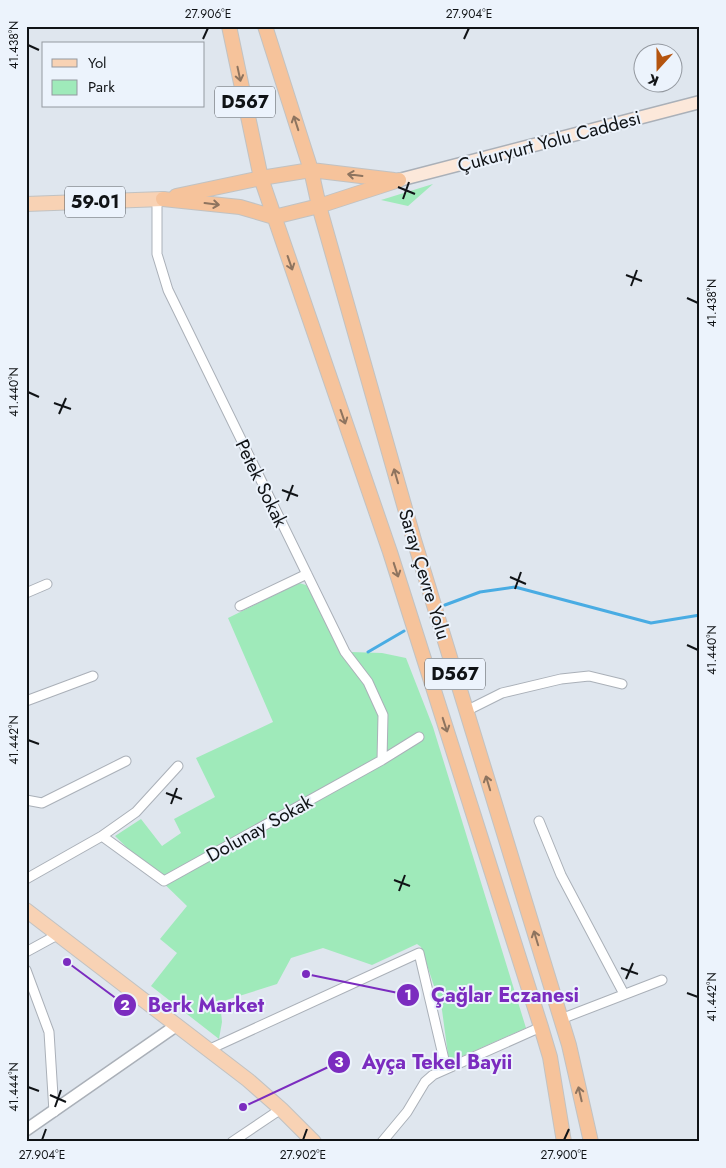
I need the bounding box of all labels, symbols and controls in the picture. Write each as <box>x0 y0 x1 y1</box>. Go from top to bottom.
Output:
text: 27.906°E <box>185 5 231 23</box>
text: 27.904°E <box>446 5 492 23</box>
text: 41.438°N <box>5 21 23 69</box>
legend <box>42 42 205 108</box>
north arrow <box>634 42 684 92</box>
text: Yol <box>88 52 107 74</box>
one-way arrow <box>235 66 244 82</box>
text: K <box>645 69 661 91</box>
text: Park <box>88 76 115 98</box>
road number: D567 <box>215 86 275 118</box>
street label: Çukuryurt Yolu Caddesi <box>454 104 644 179</box>
one-way arrow <box>291 116 300 132</box>
one-way arrow <box>347 170 363 180</box>
road number: 59-01 <box>65 186 125 218</box>
one-way arrow <box>203 199 219 209</box>
one-way arrow <box>286 255 295 270</box>
text: 41.438°N <box>703 279 721 327</box>
text: 41.440°N <box>5 367 23 417</box>
one-way arrow <box>339 408 348 424</box>
street label: Petek Sokak <box>229 435 295 532</box>
one-way arrow <box>391 469 400 485</box>
street label: Saray Çevre Yolu <box>392 506 457 643</box>
one-way arrow <box>391 562 401 578</box>
text: 41.440°N <box>703 625 721 675</box>
road number: D567 <box>425 659 485 690</box>
text: 41.442°N <box>5 715 23 765</box>
one-way arrow <box>440 717 450 733</box>
one-way arrow <box>483 775 493 791</box>
street label: Dolunay Sokak <box>201 788 318 869</box>
one-way arrow <box>531 931 540 946</box>
text: 41.442°N <box>703 972 721 1022</box>
callout: Çağlar Eczanesi <box>396 977 589 1012</box>
text: Çağlar Eczanesi <box>431 981 579 1010</box>
text: 1 <box>404 984 412 1006</box>
callout: Berk Market <box>113 987 274 1022</box>
text: Berk Market <box>148 991 265 1020</box>
text: 2 <box>120 994 130 1016</box>
callout: Ayça Tekel Bayii <box>327 1044 522 1079</box>
text: Ayça Tekel Bayii <box>361 1048 512 1077</box>
text: 3 <box>334 1051 344 1073</box>
text: 41.444°N <box>5 1062 23 1112</box>
one-way arrow <box>575 1087 584 1103</box>
text: 27.904°E <box>19 1146 65 1164</box>
text: 27.902°E <box>280 1146 326 1164</box>
text: 27.900°E <box>541 1146 587 1164</box>

